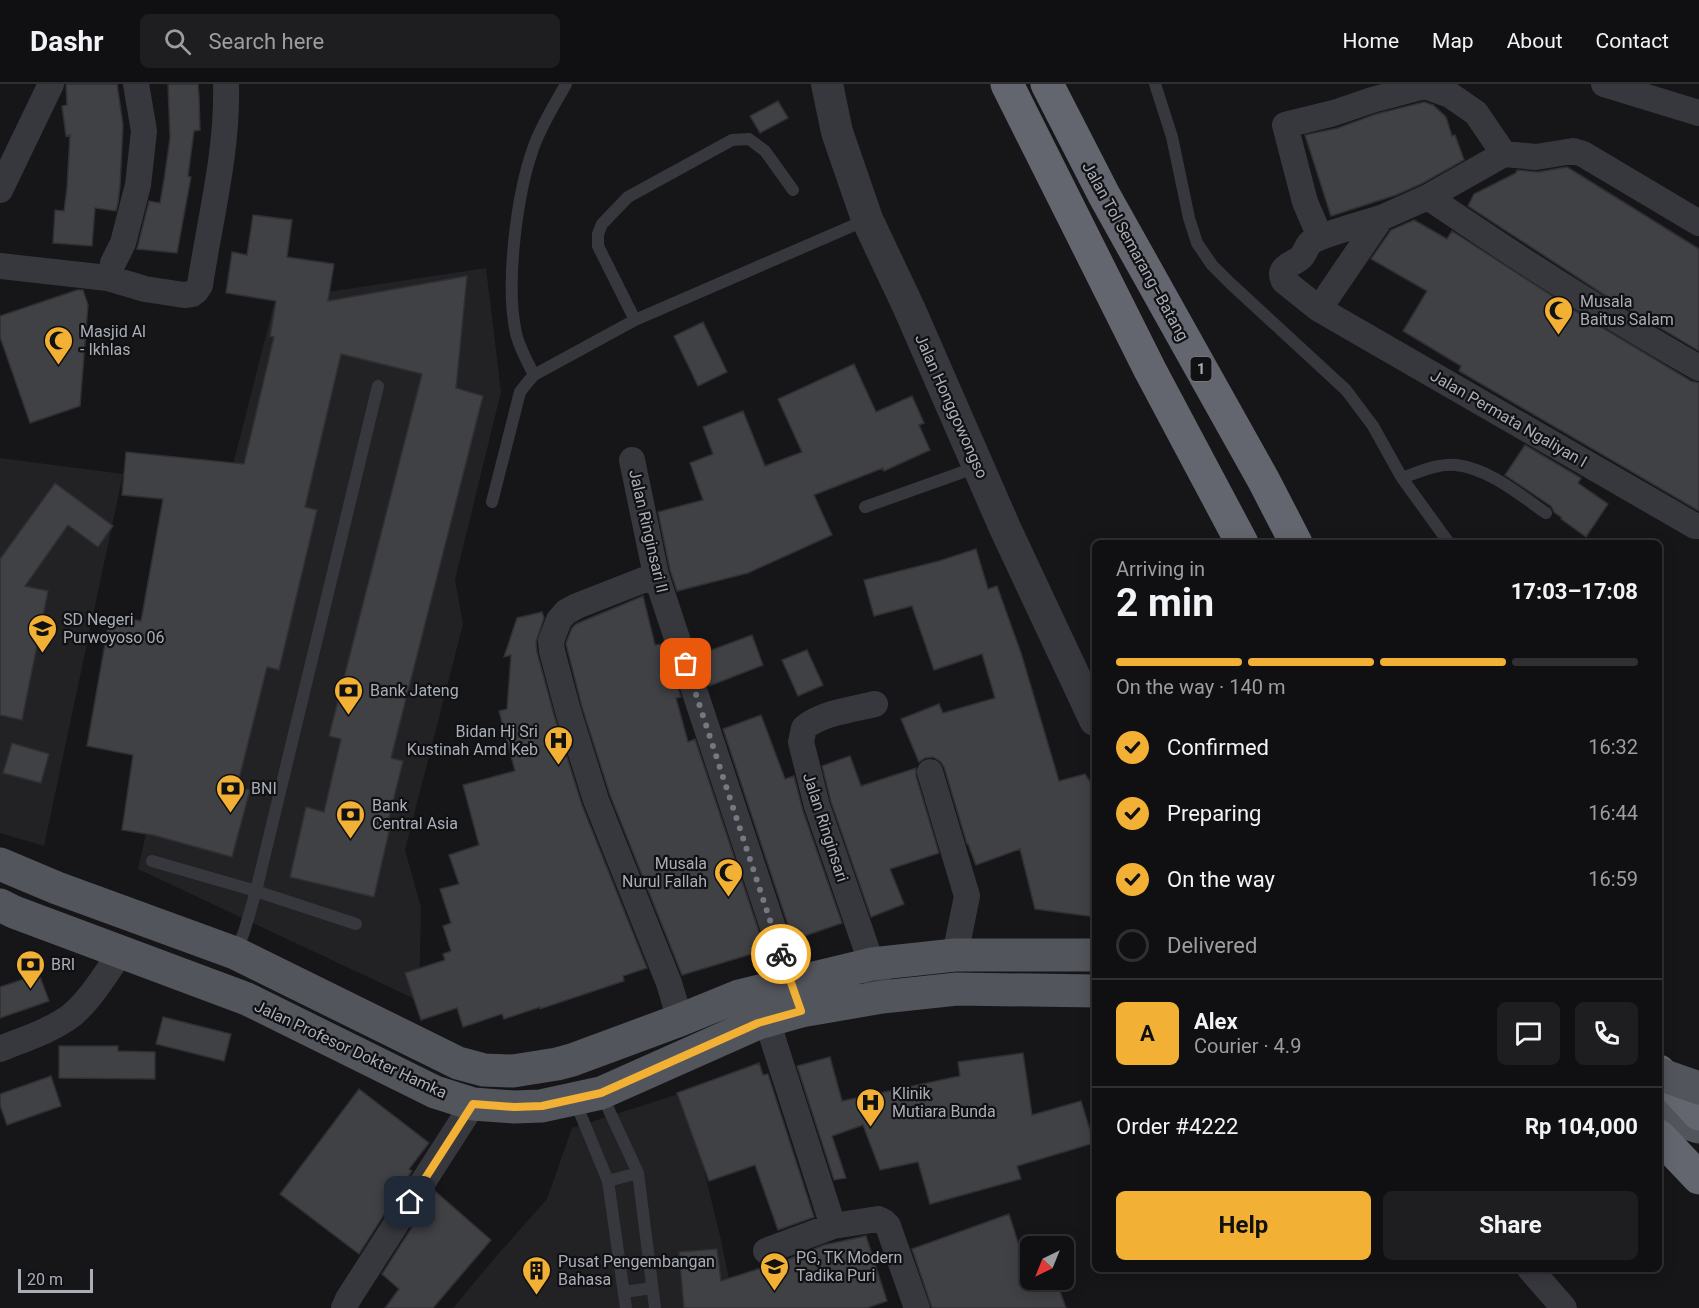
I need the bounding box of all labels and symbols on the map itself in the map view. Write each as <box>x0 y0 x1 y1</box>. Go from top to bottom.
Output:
street label: Jalan Tol Semarang–Batang <box>1078 158 1193 344</box>
place label: Musala Baitus Salam <box>1580 292 1674 329</box>
mosque icon: Musala Baitus Salam <box>1543 294 1575 336</box>
place label: Masjid Al - Ikhlas <box>80 322 146 359</box>
mosque icon: Masjid Al - Ikhlas <box>43 324 75 366</box>
street label: Jalan Honggowongso <box>911 331 992 481</box>
road number: 1 <box>1190 357 1212 381</box>
street label: Jalan Permata Ngaliyan I <box>1427 366 1590 471</box>
street label: Jalan Ringinsari II <box>625 468 672 595</box>
place label: SD Negeri Purwoyoso 06 <box>63 610 164 647</box>
school or university icon: SD Negeri Purwoyoso 06 <box>26 612 58 654</box>
pin <box>660 638 711 689</box>
bank icon: Bank Jateng <box>333 674 365 716</box>
place label: Bank Jateng <box>370 681 459 700</box>
place label: Bidan Hj Sri Kustinah Amd Keb <box>407 722 538 759</box>
hospital icon: Bidan Hj Sri Kustinah Amd Keb <box>543 724 575 766</box>
street label: Jalan Ringinsari <box>799 770 852 884</box>
bank icon: BNI <box>214 772 246 814</box>
place label: BNI <box>251 779 277 798</box>
place label: Bank Central Asia <box>372 796 458 833</box>
bank icon: Bank Central Asia <box>335 798 367 840</box>
place label: Musala Nurul Fallah <box>622 854 707 891</box>
mosque icon: Musala Nurul Fallah <box>712 856 744 898</box>
courier <box>751 924 811 984</box>
bank icon: BRI <box>14 948 46 990</box>
place label: BRI <box>51 955 75 974</box>
street label: Jalan Profesor Dokter Hamka <box>252 996 450 1102</box>
place label: Klinik Mutiara Bunda <box>892 1084 996 1121</box>
hospital icon: Klinik Mutiara Bunda <box>855 1086 887 1128</box>
pin <box>384 1176 435 1227</box>
north arrow <box>1020 1236 1074 1290</box>
place label: PG, TK Modern Tadika Puri <box>796 1248 902 1285</box>
school or university icon: PG, TK Modern Tadika Puri <box>759 1250 791 1292</box>
place label: Pusat Pengembangan Bahasa <box>558 1252 715 1289</box>
building icon: Pusat Pengembangan Bahasa <box>521 1254 553 1296</box>
scale bar <box>18 1266 93 1294</box>

